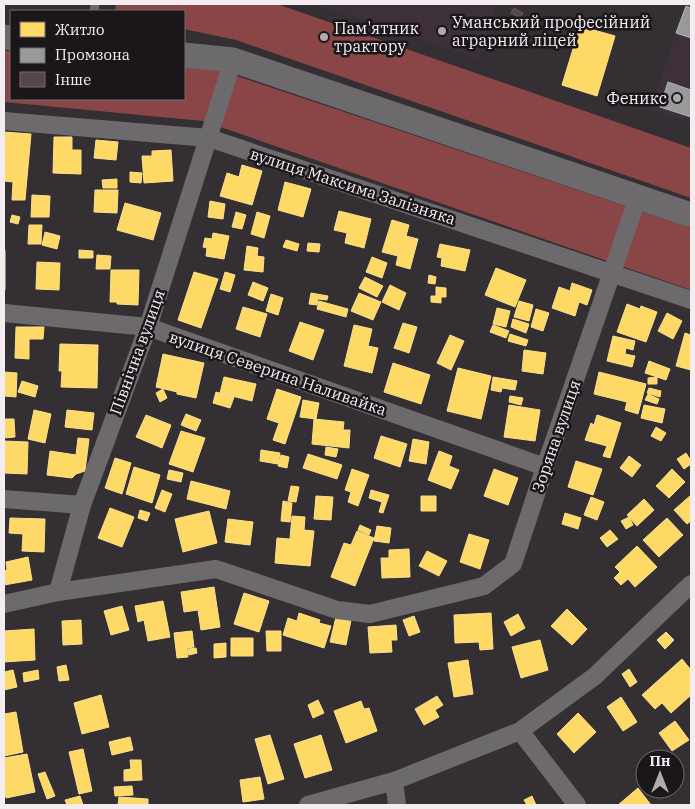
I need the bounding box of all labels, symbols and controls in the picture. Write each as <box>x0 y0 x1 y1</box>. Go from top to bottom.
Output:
legend <box>10 10 185 100</box>
place label: Уманський професійний аграрний ліцей <box>452 12 650 50</box>
place label: Пам'ятник трактору <box>334 18 420 56</box>
text: Житло <box>55 20 105 39</box>
marker: Уманський професійний аграрний ліцей <box>436 25 448 37</box>
marker: Пам'ятник трактору <box>318 31 330 43</box>
text: Промзона <box>55 45 130 64</box>
text: Інше <box>55 70 91 89</box>
place label: Феникс <box>607 88 667 108</box>
marker: Феникс <box>671 92 683 104</box>
street label: вулиця Максима Залізняка <box>248 143 458 229</box>
street label: Північна вулиця <box>105 287 169 417</box>
street label: вулиця Северина Наливайка <box>167 326 389 420</box>
street label: Зоряна вулиця <box>527 377 585 495</box>
north arrow <box>635 749 685 799</box>
text: Пн <box>650 752 670 770</box>

